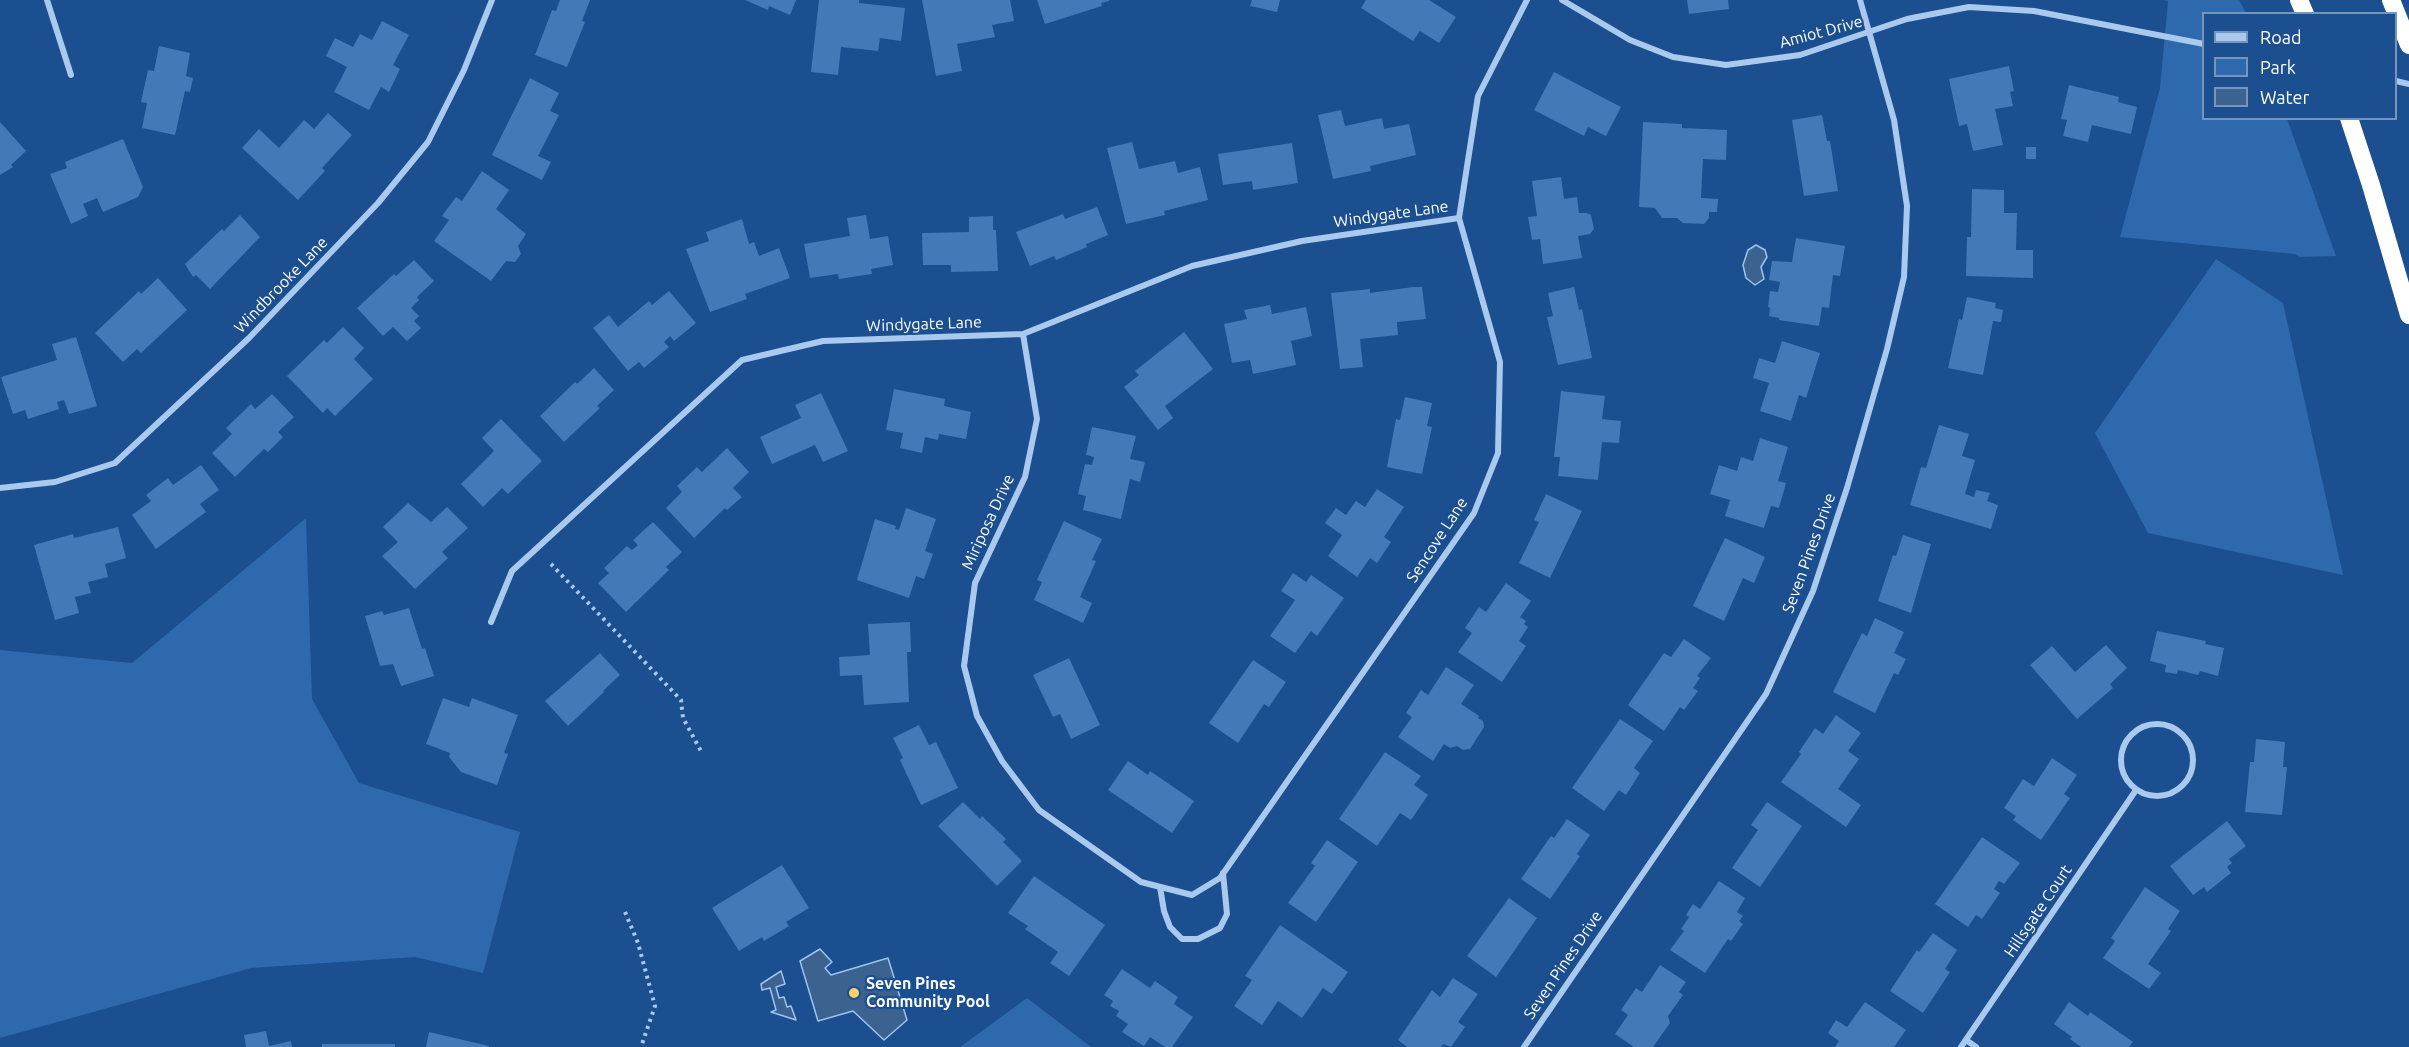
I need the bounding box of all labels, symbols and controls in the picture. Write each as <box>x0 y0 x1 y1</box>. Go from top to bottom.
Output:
street label: Amiot Drive <box>1777 12 1865 52</box>
legend <box>2202 12 2397 120</box>
text: Road <box>2260 27 2302 47</box>
text: Park <box>2260 57 2296 77</box>
text: Water <box>2260 87 2309 107</box>
street label: Windygate Lane <box>1332 196 1450 232</box>
street label: Windbrooke Lane <box>230 233 332 337</box>
street label: Windygate Lane <box>866 312 982 336</box>
street label: Miriposa Drive <box>958 471 1018 573</box>
street label: Seven Pines Drive <box>1778 490 1840 616</box>
street label: Sencove Lane <box>1402 494 1472 586</box>
street label: Hillsgate Court <box>2000 861 2076 961</box>
street label: Seven Pines Drive <box>1520 907 1606 1023</box>
place label: Seven Pines Community Pool <box>866 974 990 1012</box>
marker: Seven Pines Community Pool <box>847 986 861 1000</box>

